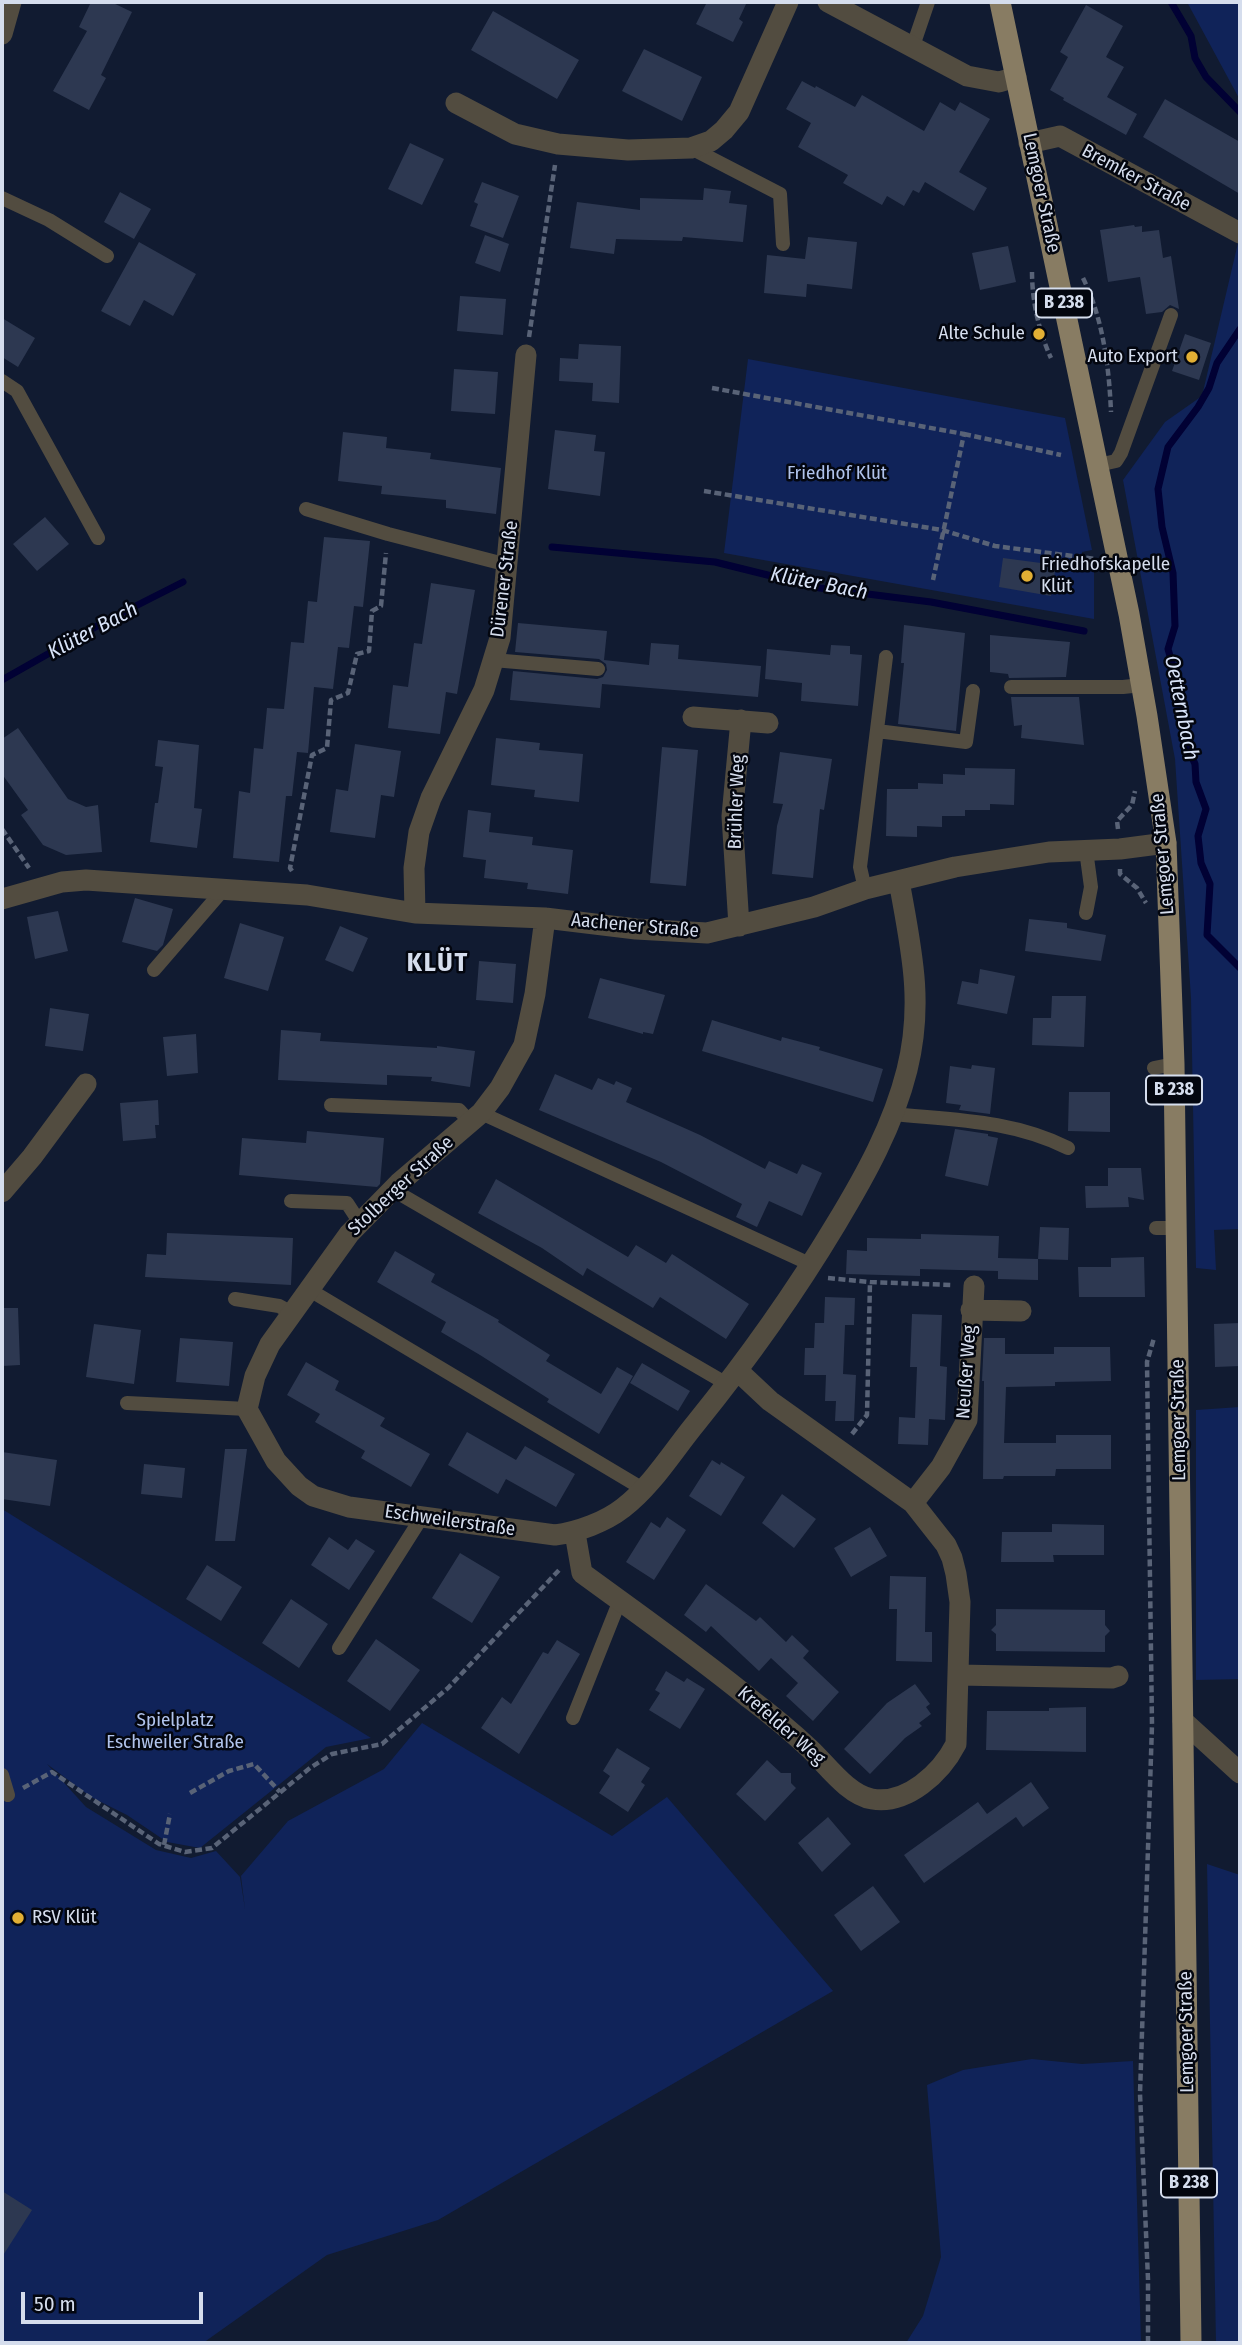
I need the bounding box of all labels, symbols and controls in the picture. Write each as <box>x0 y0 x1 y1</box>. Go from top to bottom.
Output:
street label: Lemgoer Straße <box>1017 131 1065 255</box>
street label: Bremker Straße <box>1078 140 1194 216</box>
road number: B 238 <box>1036 288 1092 318</box>
place label: Alte Schule <box>938 323 1025 345</box>
marker: Alte Schule <box>1031 326 1047 342</box>
place label: Auto Export <box>1088 346 1178 368</box>
marker: Auto Export <box>1184 349 1200 365</box>
park label: Friedhof Klüt <box>787 463 887 485</box>
street label: Dürener Straße <box>487 519 523 639</box>
place label: Friedhofskapelle Klüt <box>1041 554 1170 598</box>
water label: Klüter Bach <box>768 562 870 606</box>
marker: Friedhofskapelle Klüt <box>1019 568 1035 584</box>
water label: Klüter Bach <box>44 597 142 665</box>
water label: Oetternbach <box>1158 653 1204 763</box>
street label: Brühler Weg <box>724 754 750 850</box>
street label: Lemgoer Straße <box>1146 792 1180 916</box>
street label: Aachener Straße <box>570 909 700 943</box>
district label: KLÜT <box>407 948 469 980</box>
road number: B 238 <box>1146 1076 1202 1105</box>
street label: Stolberger Straße <box>344 1131 458 1241</box>
street label: Neußer Weg <box>952 1324 982 1420</box>
street label: Lemgoer Straße <box>1167 1359 1191 1481</box>
street label: Eschweilerstraße <box>383 1501 517 1541</box>
street label: Krefelder Weg <box>733 1682 829 1770</box>
park label: Spielplatz Eschweiler Straße <box>106 1710 244 1754</box>
place label: RSV Klüt <box>32 1907 97 1929</box>
marker: RSV Klüt <box>10 1910 26 1926</box>
street label: Lemgoer Straße <box>1175 1971 1199 2093</box>
road number: B 238 <box>1161 2168 1217 2197</box>
scale bar <box>24 2278 206 2322</box>
text: 50 m <box>34 2291 76 2317</box>

